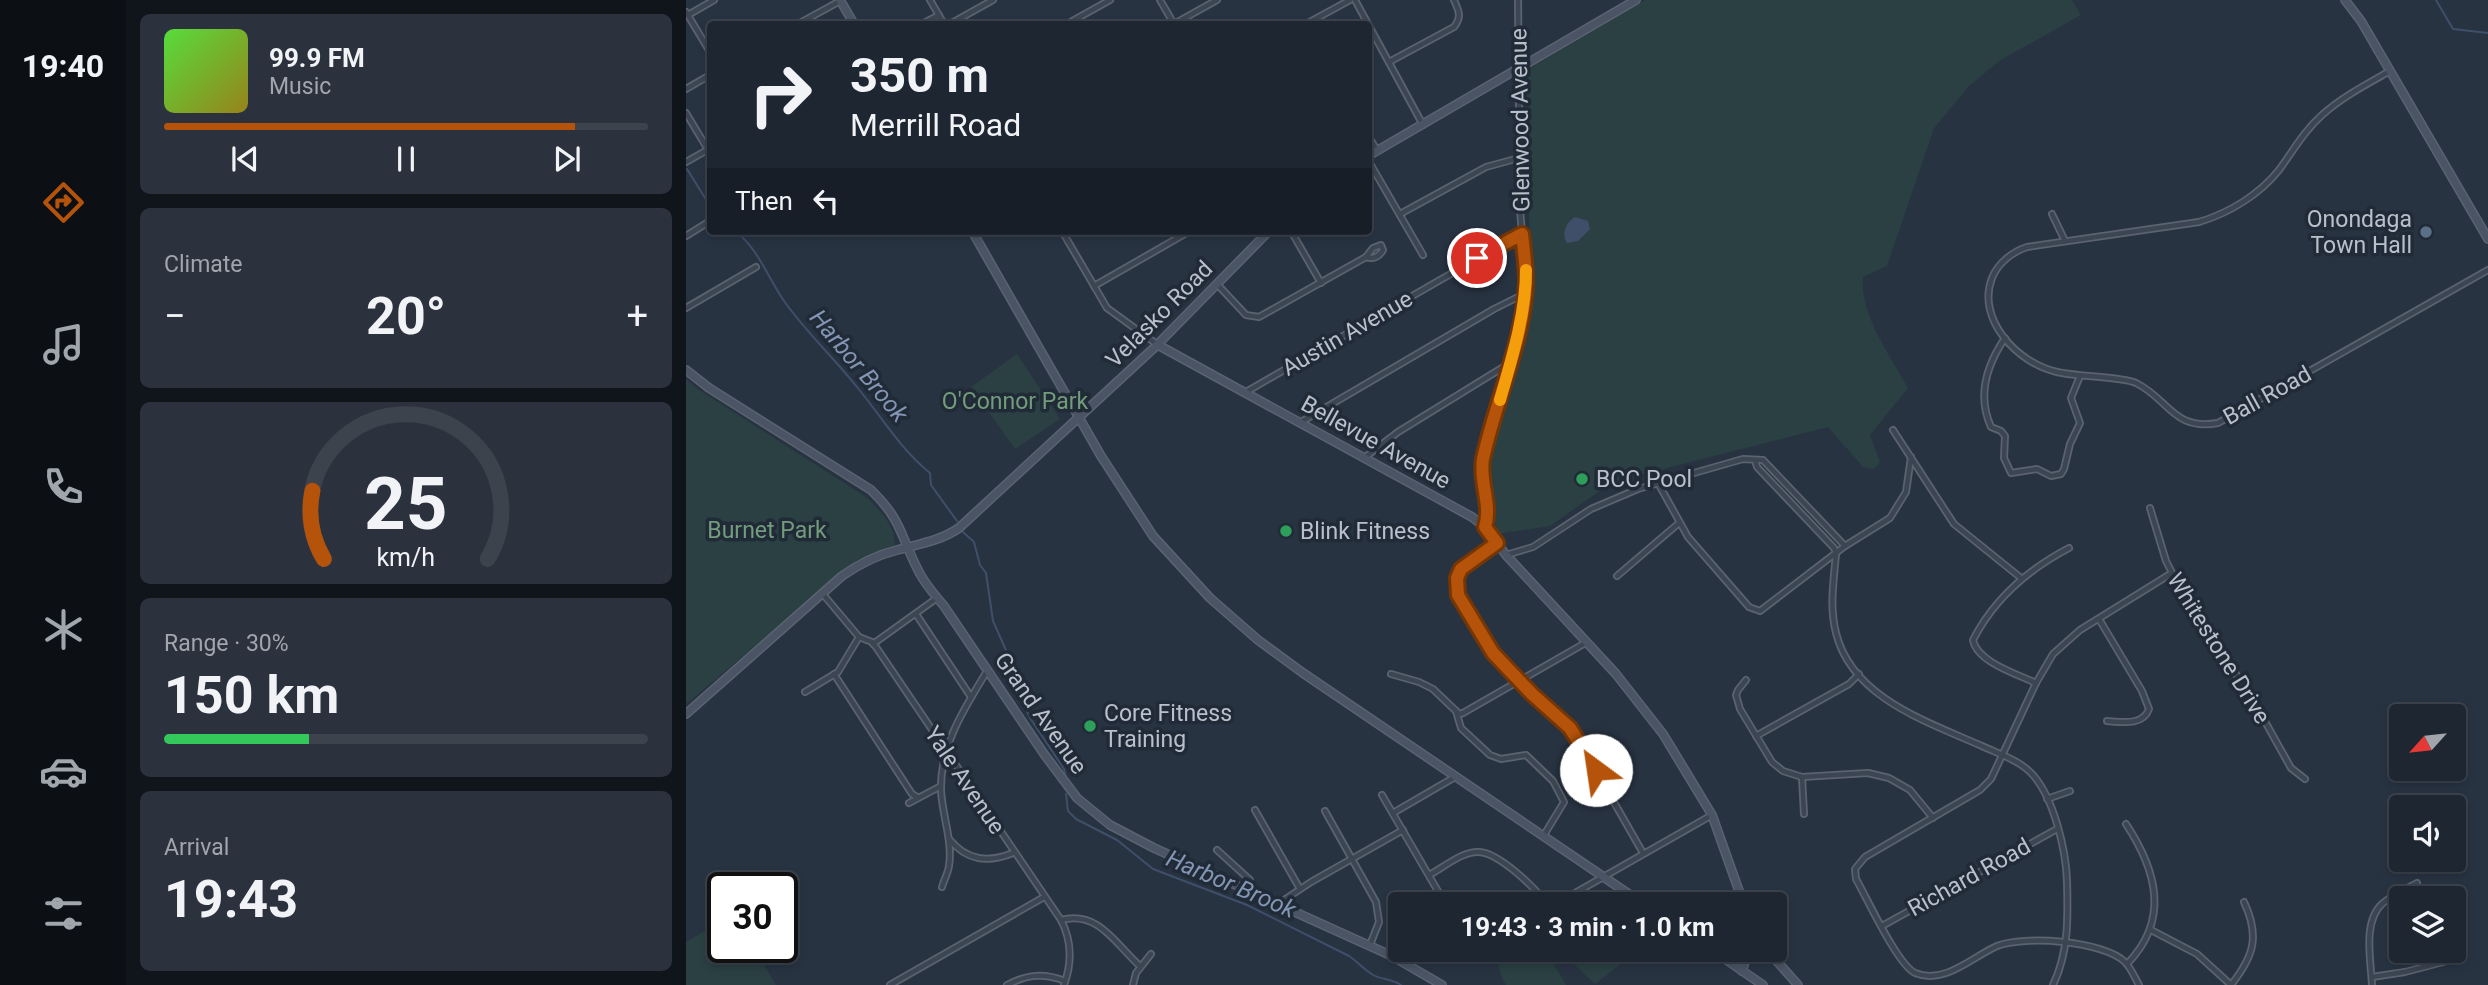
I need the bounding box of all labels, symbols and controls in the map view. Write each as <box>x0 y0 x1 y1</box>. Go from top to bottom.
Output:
street label: Glenwood Avenue <box>1505 28 1536 212</box>
text: 99.9 FM <box>269 43 365 73</box>
text: 19:40 <box>22 47 104 85</box>
text: 350 m <box>850 47 989 104</box>
icon: right <box>735 49 826 140</box>
text: Music <box>269 73 331 100</box>
text: Merrill Road <box>850 106 1021 144</box>
icon: previous <box>226 140 264 178</box>
icon: pause <box>387 140 425 178</box>
icon: next <box>548 140 586 178</box>
icon: directions <box>39 178 88 227</box>
icon: left <box>807 182 845 220</box>
text: Then <box>735 186 793 216</box>
place label: Onondaga Town Hall <box>2307 206 2412 259</box>
marker: Onondaga Town Hall <box>2418 224 2434 240</box>
pin <box>1447 228 1507 288</box>
icon: arrive <box>1458 239 1496 277</box>
text: Climate <box>164 251 243 278</box>
street label: Velasko Road <box>1100 255 1218 373</box>
street label: Austin Avenue <box>1277 285 1417 382</box>
text: 20° <box>366 286 446 347</box>
text: − <box>164 294 186 338</box>
text: + <box>626 294 648 338</box>
water label: Harbor Brook <box>804 304 915 429</box>
icon: music <box>39 320 88 369</box>
street label: Ball Road <box>2218 360 2316 431</box>
park label: O'Connor Park <box>942 388 1088 415</box>
street label: Bellevue Avenue <box>1296 390 1455 495</box>
text: 25 <box>364 461 448 547</box>
icon: phone <box>39 462 88 511</box>
place label: BCC Pool <box>1596 466 1692 493</box>
marker: BCC Pool <box>1574 471 1590 487</box>
park label: Burnet Park <box>707 517 827 544</box>
place label: Blink Fitness <box>1300 518 1430 545</box>
marker: Blink Fitness <box>1278 523 1294 539</box>
text: km/h <box>377 542 435 571</box>
street label: Whitestone Drive <box>2161 568 2276 729</box>
icon: climate <box>39 605 88 654</box>
text: Range · 30% <box>164 630 289 657</box>
street label: Grand Avenue <box>989 647 1092 779</box>
text: 150 km <box>164 665 339 726</box>
place label: Core Fitness Training <box>1104 700 1232 753</box>
north arrow <box>2389 704 2466 780</box>
map controls <box>2389 704 2466 963</box>
marker: Core Fitness Training <box>1082 718 1098 734</box>
street label: Yale Avenue <box>919 721 1011 839</box>
position arrow <box>1559 733 1633 807</box>
icon: car <box>39 747 88 796</box>
button: sound <box>2389 795 2466 872</box>
street label: Richard Road <box>1903 833 2035 922</box>
text: Arrival <box>164 834 229 861</box>
water label: Harbor Brook <box>1162 844 1301 924</box>
text: 19:43 <box>164 869 298 930</box>
speed limit sign: 30 <box>707 872 798 963</box>
button: layers <box>2389 886 2466 963</box>
icon: filters <box>39 889 88 938</box>
text: 19:43 · 3 min · 1.0 km <box>1460 912 1715 942</box>

